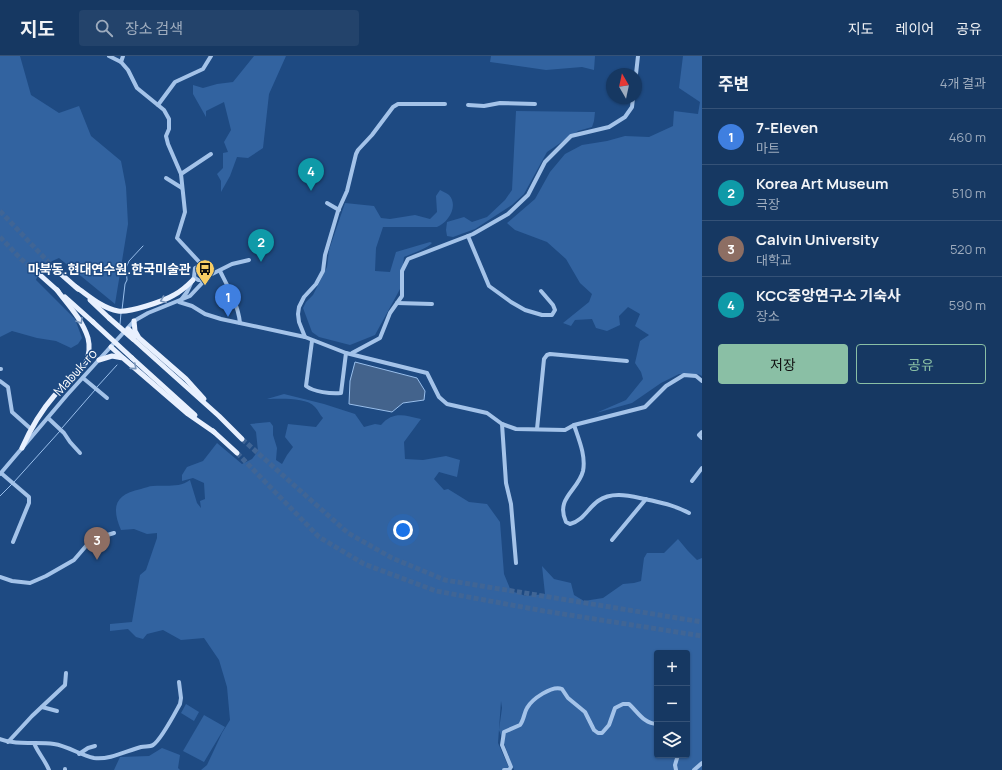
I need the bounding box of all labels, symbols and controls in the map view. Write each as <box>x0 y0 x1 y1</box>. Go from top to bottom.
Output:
search box <box>79 10 359 46</box>
text: 지도 <box>20 16 55 42</box>
icon: search <box>93 17 115 39</box>
text: 장소 검색 <box>125 18 183 39</box>
text: 지도 <box>848 19 874 38</box>
text: 레이어 <box>896 19 934 38</box>
text: 공유 <box>956 19 982 38</box>
north arrow <box>606 68 642 104</box>
text: 주변 <box>718 72 749 95</box>
text: 4개 결과 <box>940 74 986 92</box>
text: 7-Eleven <box>756 117 818 138</box>
text: 1 <box>728 128 734 146</box>
text: 460 m <box>949 128 986 146</box>
text: 마트 <box>756 139 780 157</box>
pin: 4 <box>298 158 324 191</box>
text: Korea Art Museum <box>756 173 889 194</box>
text: 2 <box>727 184 735 202</box>
text: 510 m <box>952 184 986 202</box>
text: 극장 <box>756 195 780 213</box>
pin: 2 <box>248 229 274 262</box>
text: Calvin University <box>756 229 879 250</box>
text: 3 <box>727 240 735 258</box>
text: 520 m <box>950 240 986 258</box>
text: 대학교 <box>756 251 792 269</box>
bus stop icon: 마북동.현대연수원.한국미술관 <box>194 258 216 286</box>
place label: 마북동.현대연수원.한국미술관 <box>28 260 191 278</box>
pin: 1 <box>215 284 241 317</box>
text: KCC중앙연구소 기숙사 <box>756 285 901 306</box>
one-way arrow <box>159 295 166 303</box>
text: 4 <box>727 296 735 314</box>
text: 590 m <box>949 296 986 314</box>
text: 장소 <box>756 307 780 325</box>
one-way arrow <box>75 317 82 324</box>
street label: Mabuk-ro <box>49 344 101 399</box>
button: 저장 <box>718 344 848 384</box>
button: 공유 <box>856 344 986 384</box>
one-way arrow <box>129 362 136 369</box>
your location <box>393 520 413 540</box>
pin: 3 <box>84 527 110 560</box>
map controls <box>654 650 690 758</box>
button: + <box>654 650 690 686</box>
button: − <box>654 686 690 722</box>
button: layers <box>654 722 690 758</box>

